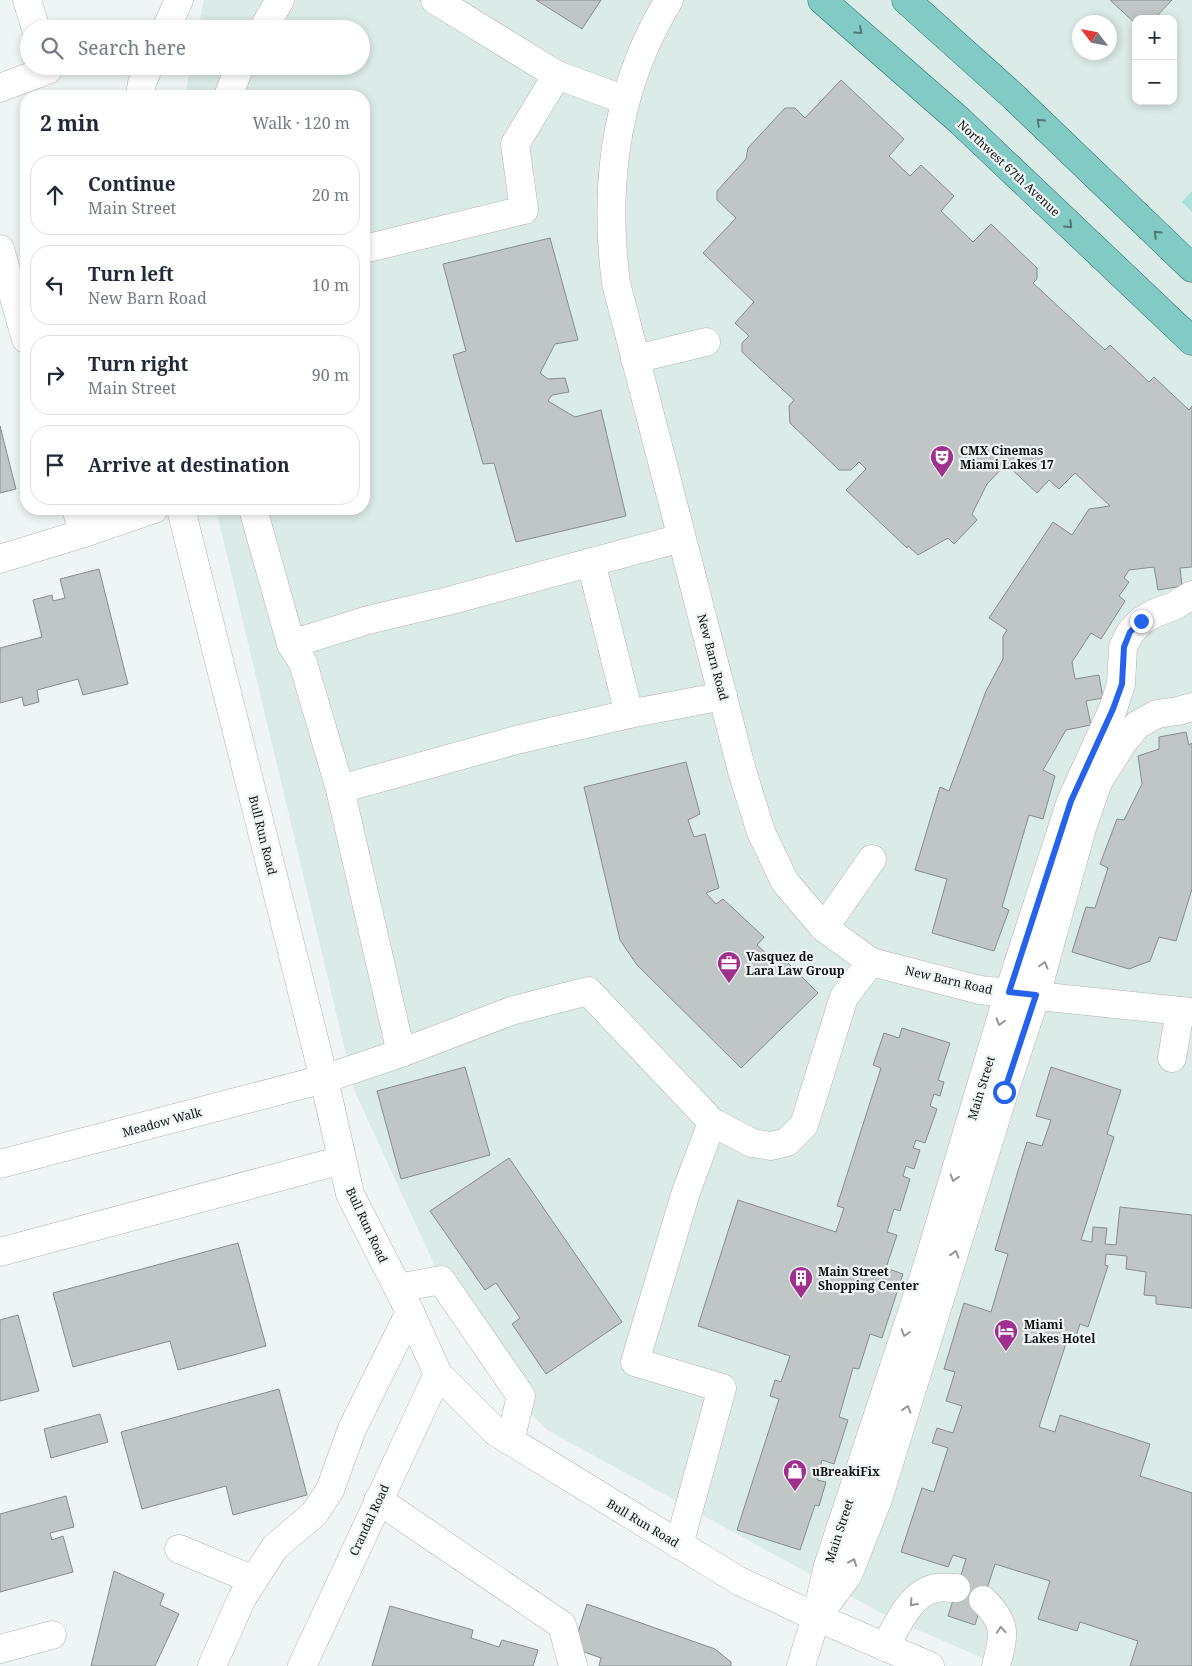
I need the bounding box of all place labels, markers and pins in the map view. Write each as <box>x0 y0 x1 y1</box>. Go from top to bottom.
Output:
place label: CMX Cinemas Miami Lakes 17 <box>960 442 1054 473</box>
theatre icon: CMX Cinemas Miami Lakes 17 <box>929 444 955 478</box>
place label: Vasquez de Lara Law Group <box>746 948 845 979</box>
office icon: Vasquez de Lara Law Group <box>716 950 742 984</box>
place label: Main Street Shopping Center <box>818 1263 919 1294</box>
building icon: Main Street Shopping Center <box>788 1265 814 1299</box>
place label: Miami Lakes Hotel <box>1024 1316 1096 1347</box>
hotel icon: Miami Lakes Hotel <box>993 1318 1019 1352</box>
shop icon: uBreakiFix <box>782 1458 808 1492</box>
place label: uBreakiFix <box>812 1463 880 1480</box>

